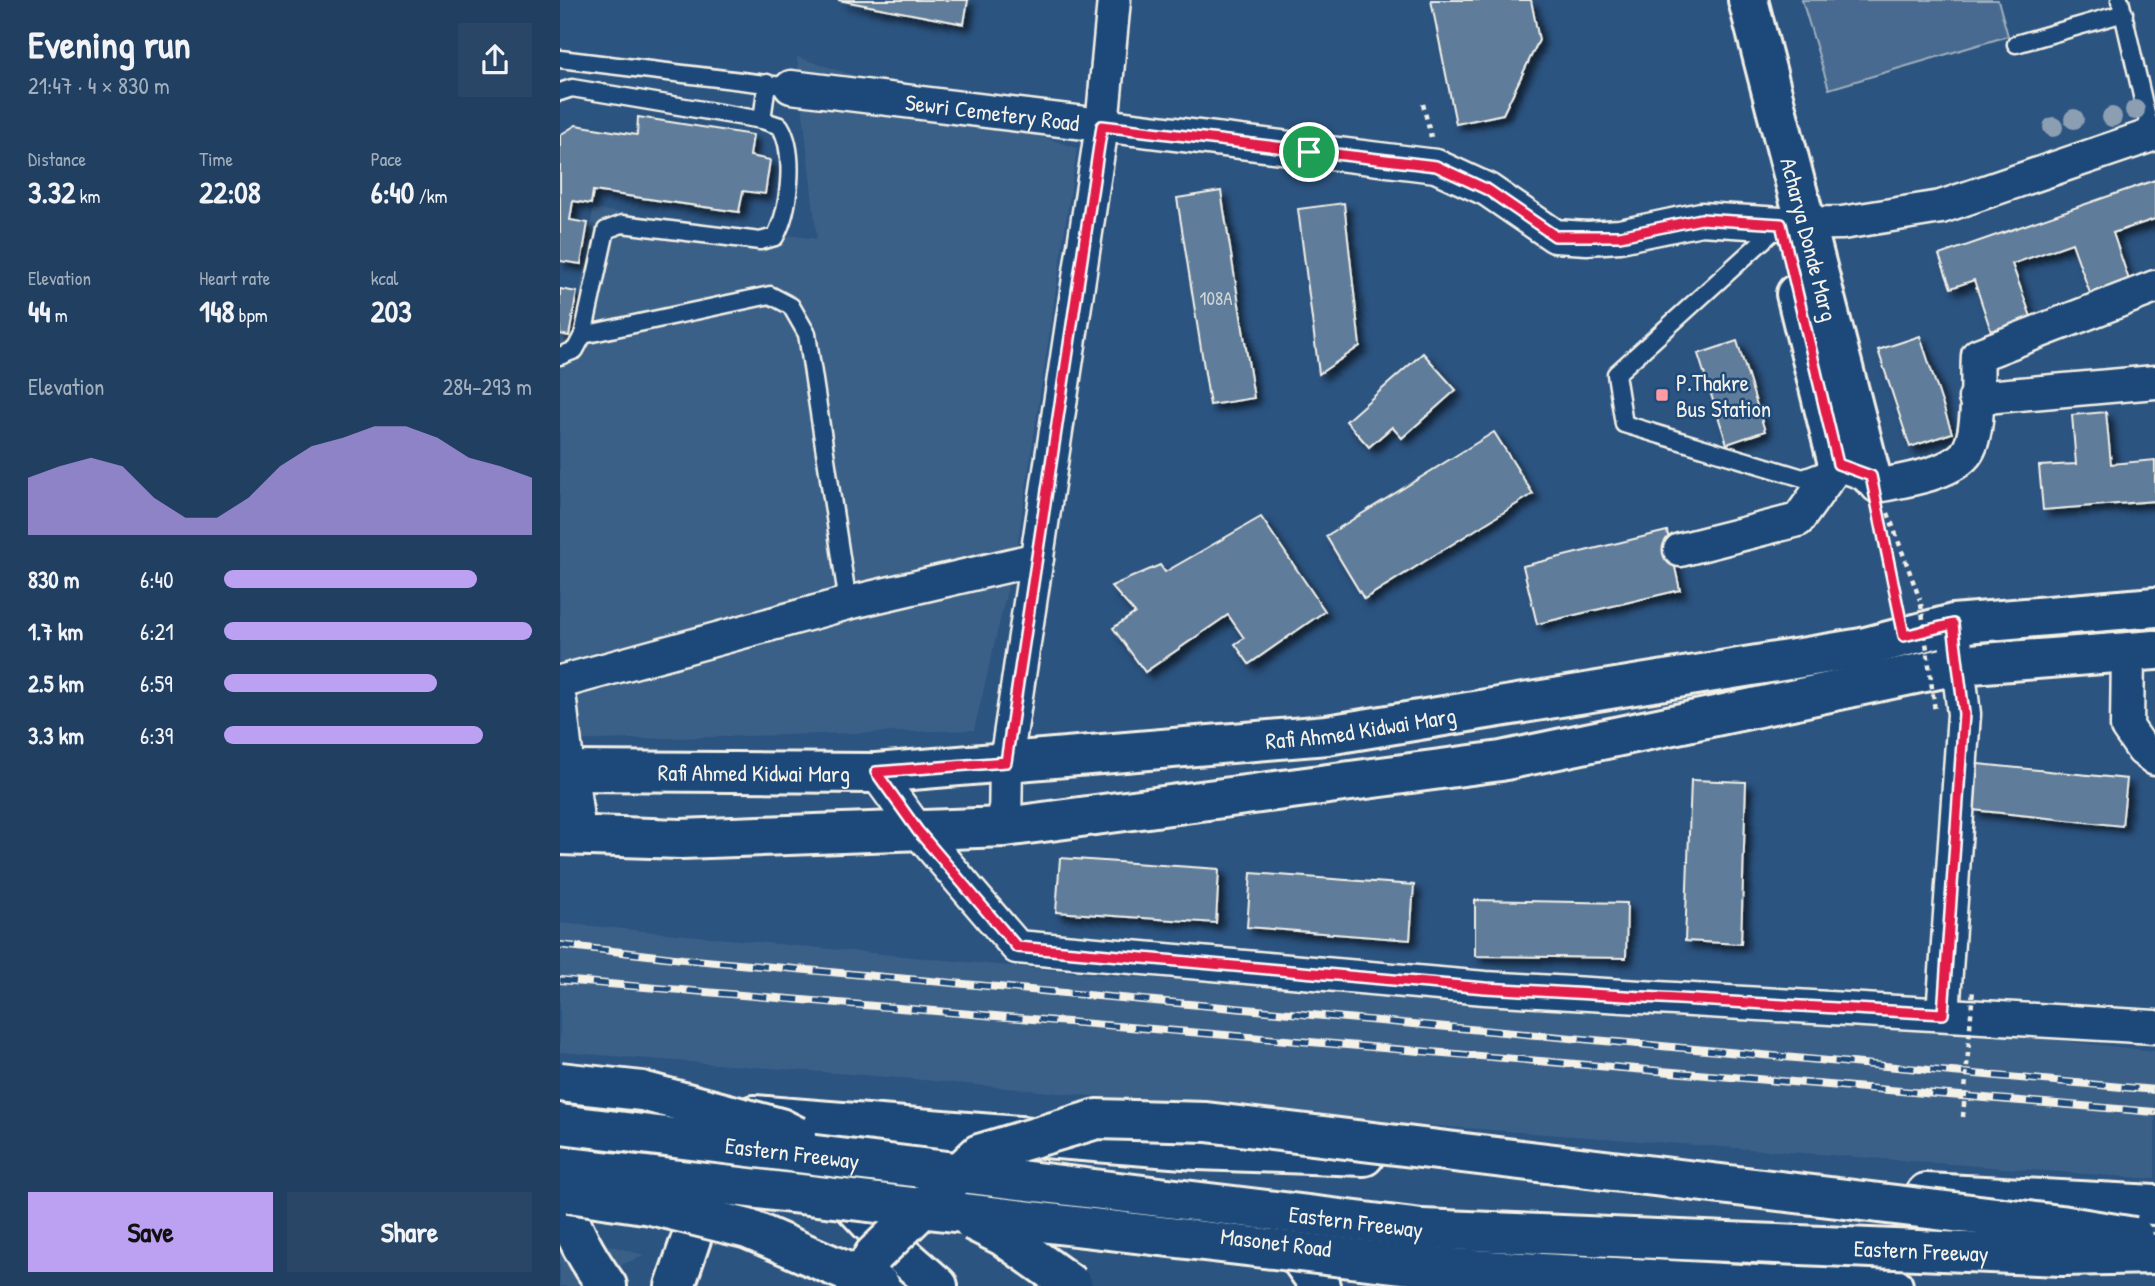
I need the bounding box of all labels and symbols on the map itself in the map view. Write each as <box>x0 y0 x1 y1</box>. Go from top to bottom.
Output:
street label: Sewri Cemetery Road <box>904 86 1081 138</box>
pin <box>1279 122 1339 182</box>
street label: Acharya Donde Marg <box>1774 154 1846 324</box>
house number: 108A <box>1200 285 1232 311</box>
place label: P.Thakre Bus Station <box>1676 367 1771 424</box>
marker: P.Thakre Bus Station <box>1654 387 1670 403</box>
street label: Rafi Ahmed Kidwai Marg <box>1264 699 1458 756</box>
street label: Rafi Ahmed Kidwai Marg <box>658 756 850 788</box>
street label: Eastern Freeway <box>723 1129 861 1176</box>
street label: Eastern Freeway <box>1287 1197 1425 1245</box>
street label: Masonet Road <box>1219 1220 1333 1264</box>
street label: Eastern Freeway <box>1853 1232 1990 1268</box>

